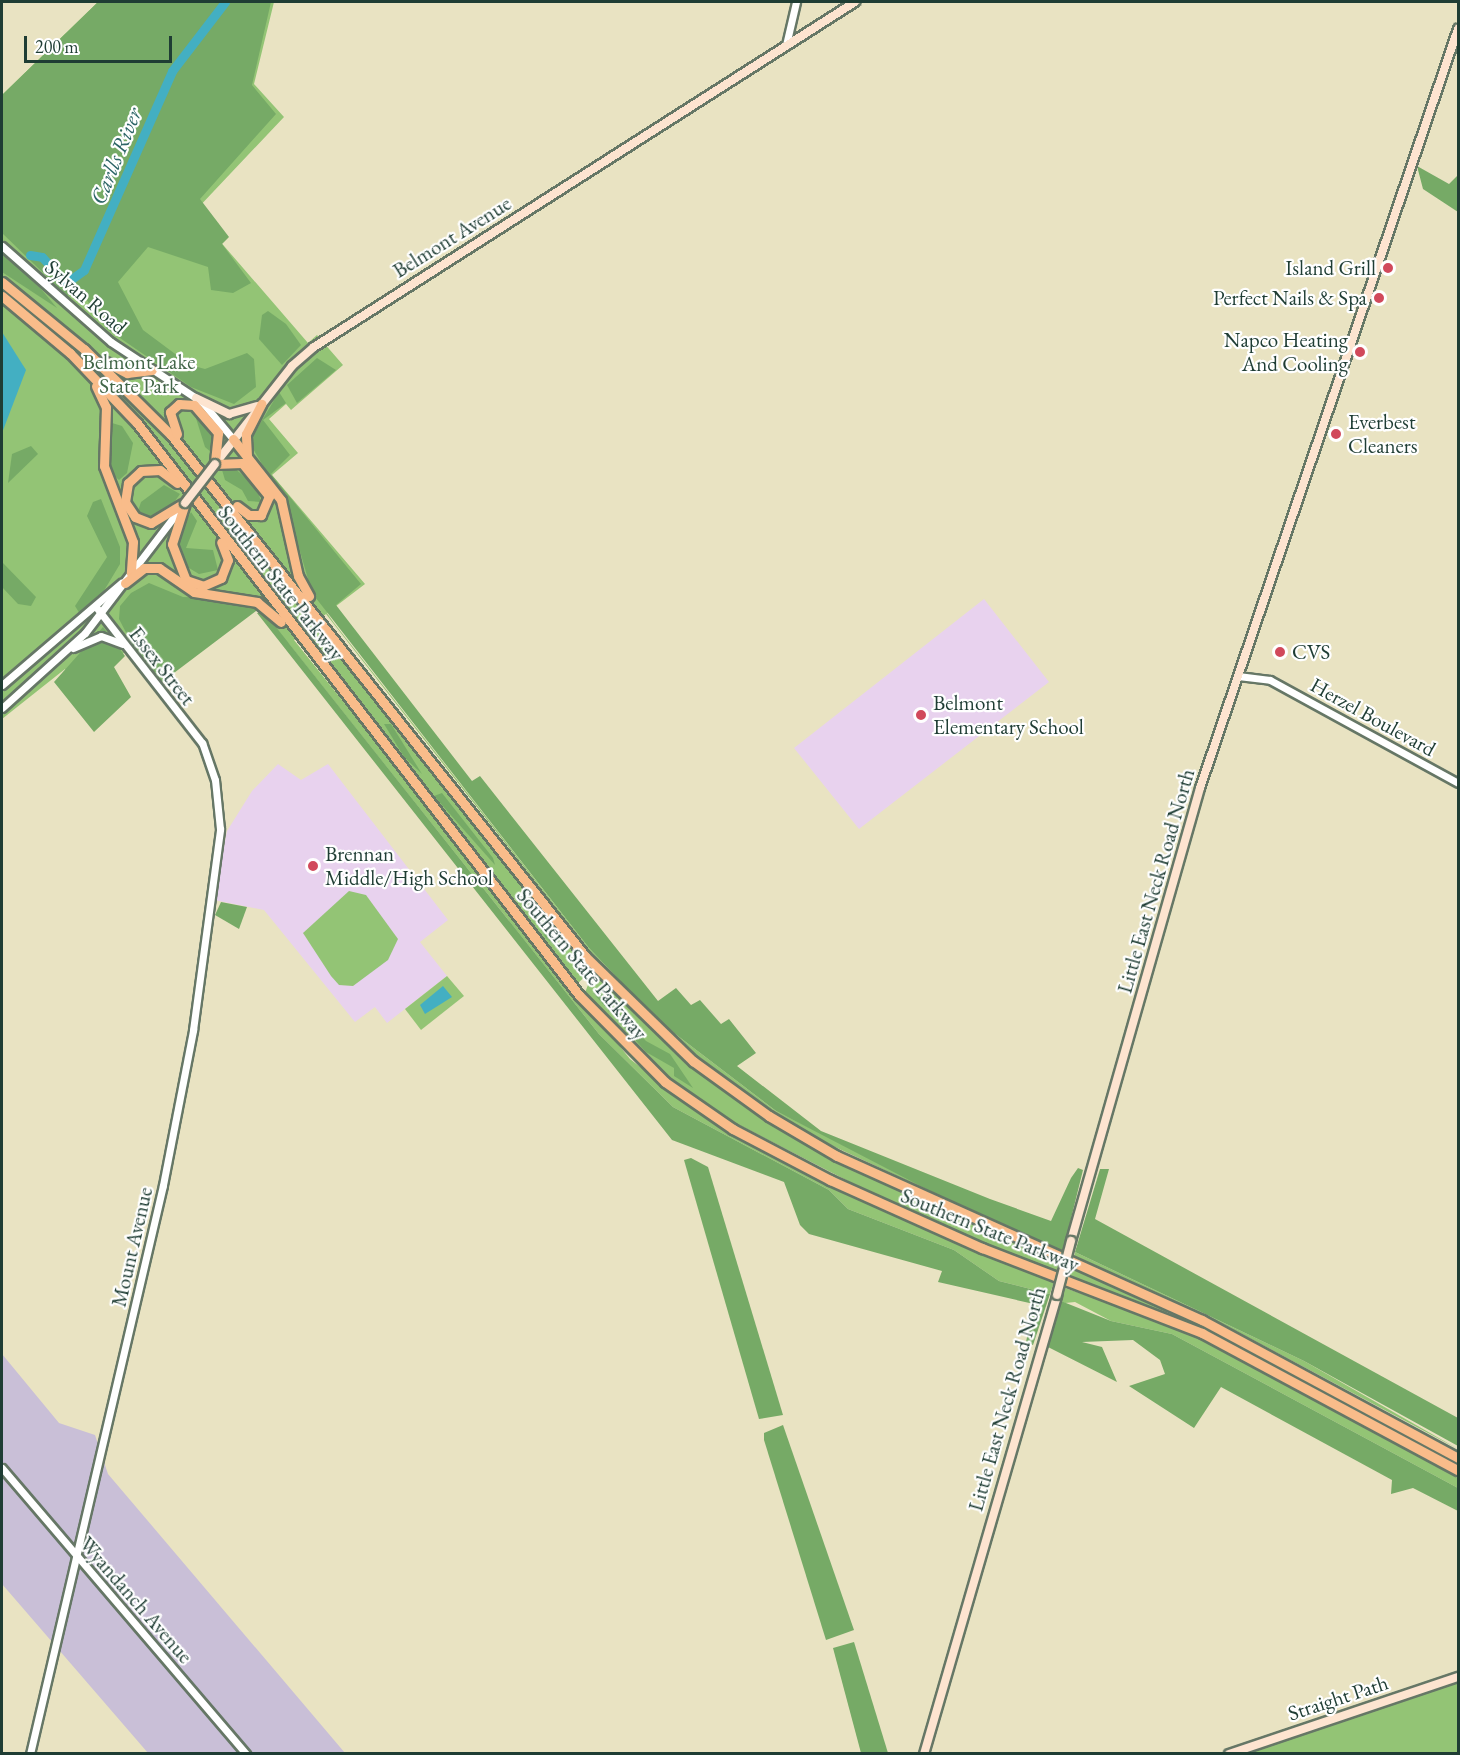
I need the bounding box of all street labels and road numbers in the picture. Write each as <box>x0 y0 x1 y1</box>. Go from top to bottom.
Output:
street label: Belmont Avenue <box>388 191 516 283</box>
street label: Sylvan Road <box>40 255 132 339</box>
street label: Southern State Parkway <box>213 500 349 666</box>
street label: Essex Street <box>124 622 200 710</box>
street label: Herzel Boulevard <box>1306 672 1440 762</box>
street label: Little East Neck Road North <box>1112 766 1200 996</box>
street label: Southern State Parkway <box>511 883 653 1045</box>
street label: Southern State Parkway <box>897 1183 1083 1277</box>
street label: Mount Avenue <box>106 1185 158 1309</box>
street label: Little East Neck Road North <box>963 1284 1051 1514</box>
street label: Wyandanch Avenue <box>74 1532 198 1668</box>
street label: Straight Path <box>1285 1670 1391 1726</box>

